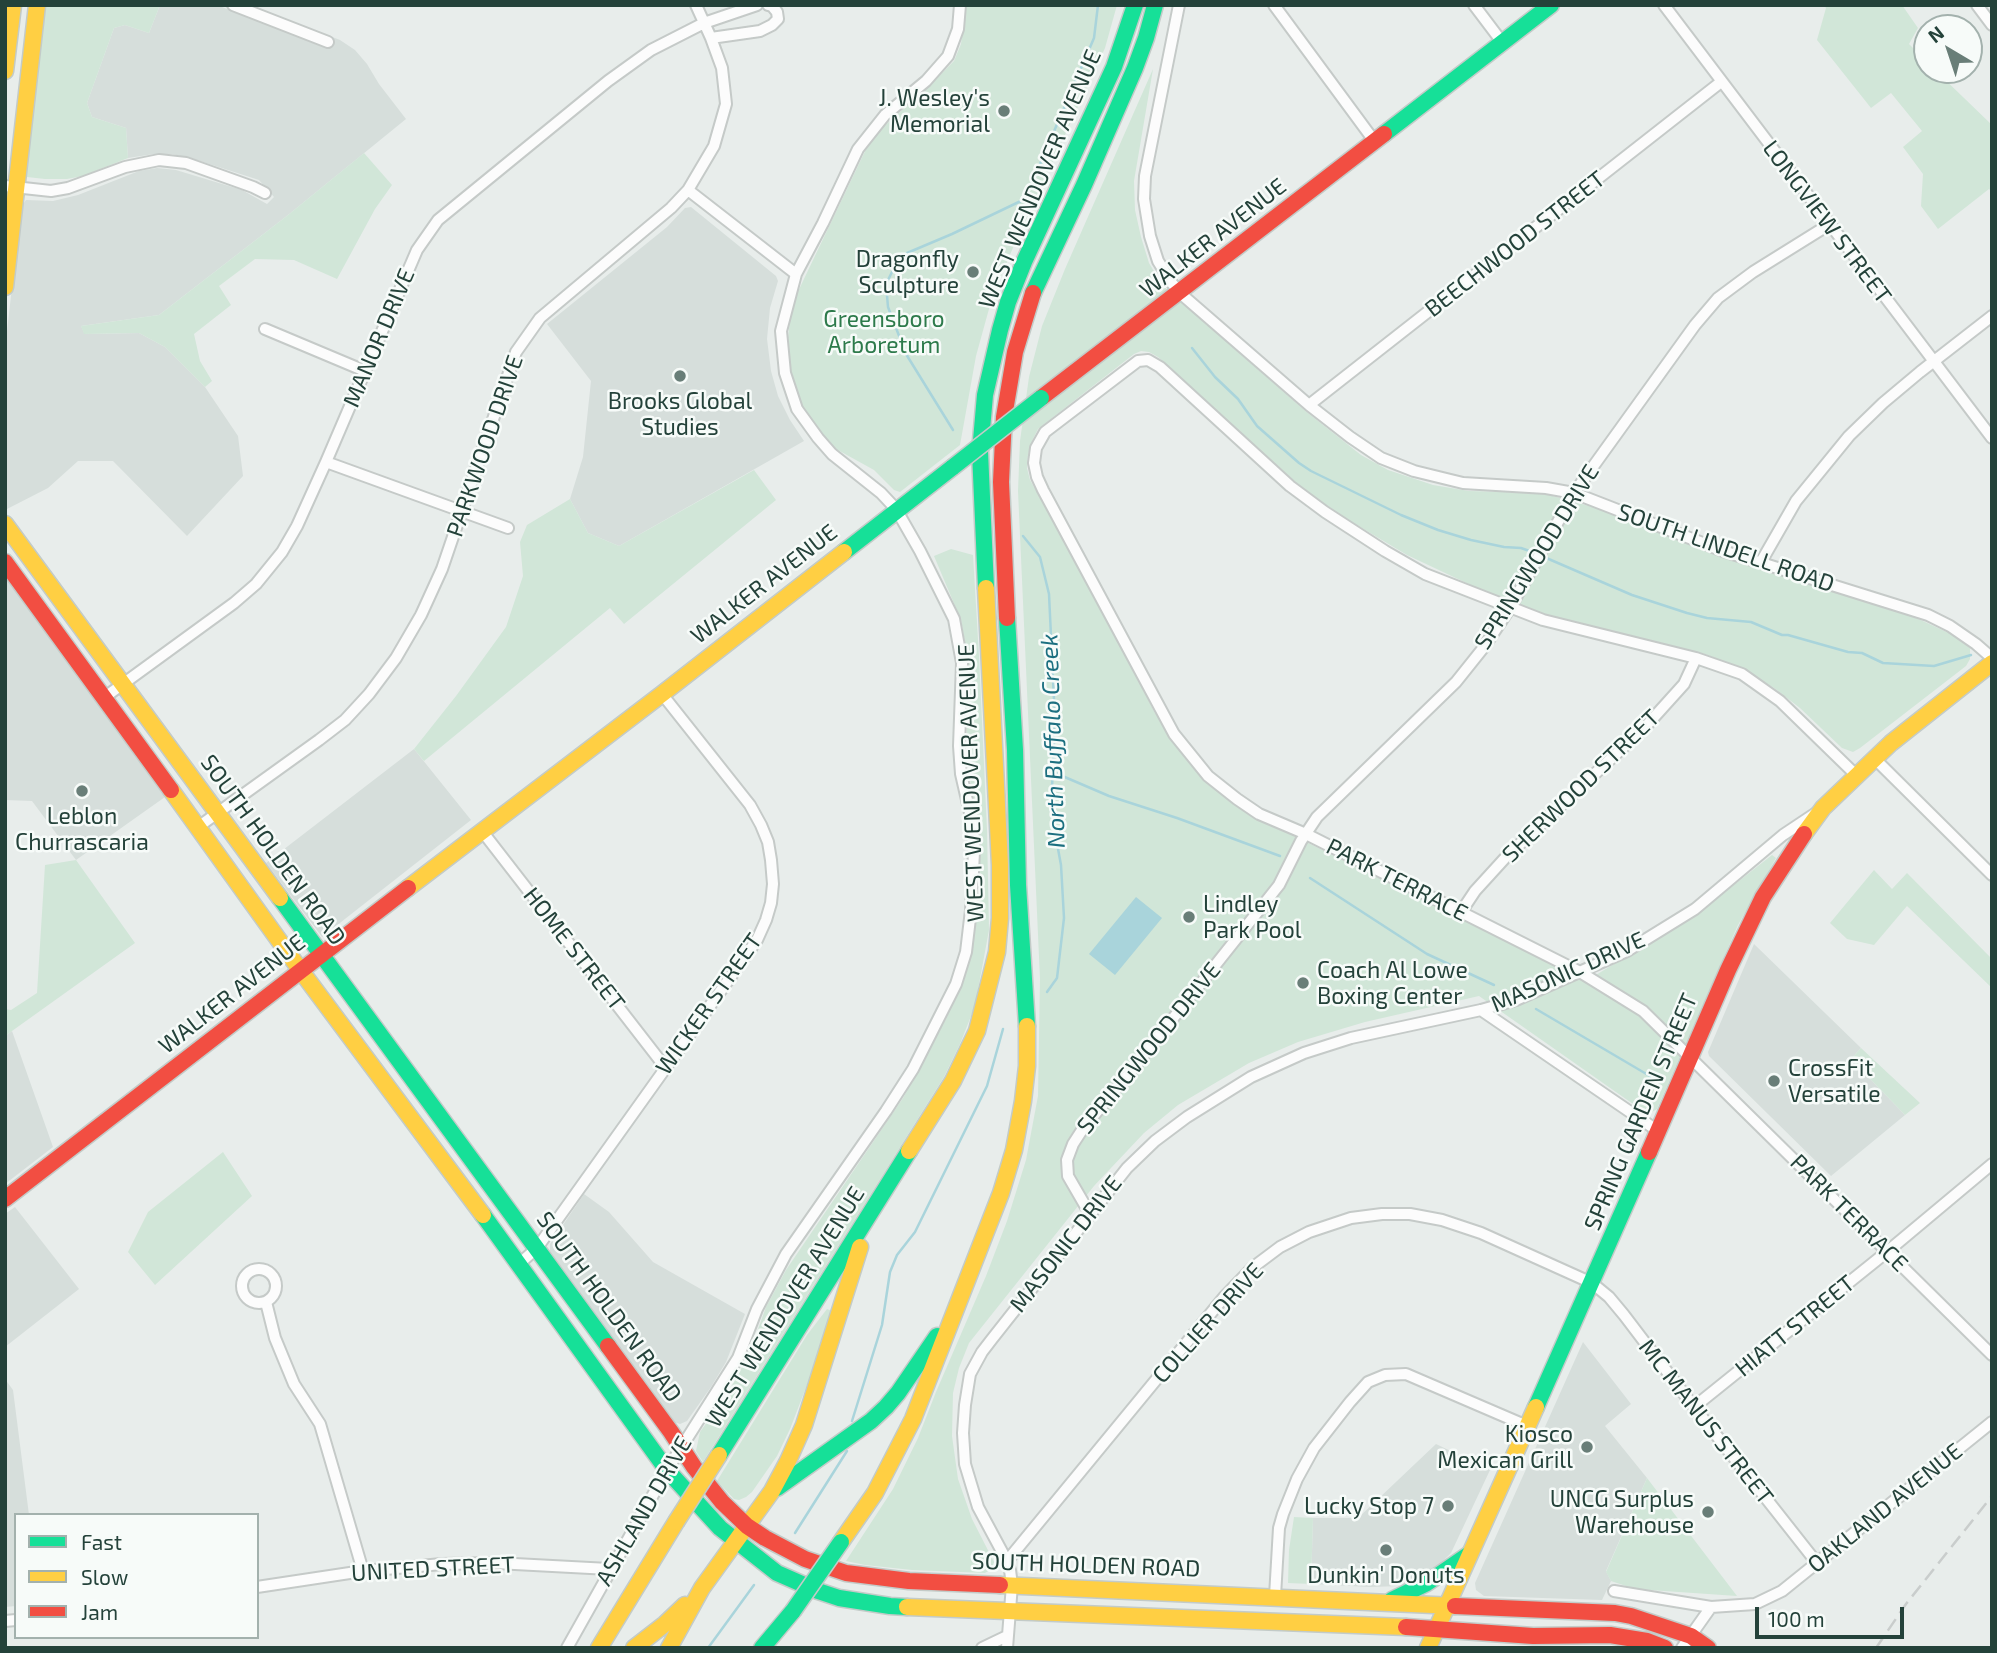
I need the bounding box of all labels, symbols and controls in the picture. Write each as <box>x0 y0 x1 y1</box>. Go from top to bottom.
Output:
north arrow <box>1913 14 1983 84</box>
text: N <box>1923 21 1948 47</box>
street label: WEST WENDOVER AVENUE <box>973 45 1107 313</box>
place label: J. Wesley's Memorial <box>879 84 990 138</box>
marker: J. Wesley's Memorial <box>996 103 1012 119</box>
street label: LONGVIEW STREET <box>1757 135 1897 309</box>
street label: BEECHWOOD STREET <box>1419 165 1611 323</box>
street label: WALKER AVENUE <box>1134 172 1292 304</box>
place label: Dragonfly Sculpture <box>856 245 959 299</box>
marker: Dragonfly Sculpture <box>965 264 981 280</box>
street label: MANOR DRIVE <box>337 265 421 411</box>
park label: Greensboro Arboretum <box>823 305 945 359</box>
street label: PARKWOOD DRIVE <box>441 352 529 540</box>
marker: Brooks Global Studies <box>672 368 688 384</box>
place label: Brooks Global Studies <box>608 387 752 441</box>
street label: SPRINGWOOD DRIVE <box>1469 459 1605 655</box>
street label: SOUTH LINDELL ROAD <box>1614 498 1838 598</box>
street label: WALKER AVENUE <box>685 518 843 650</box>
water label: North Buffalo Creek <box>1035 633 1071 849</box>
street label: WEST WENDOVER AVENUE <box>952 643 990 923</box>
street label: SHERWOOD STREET <box>1497 704 1665 868</box>
street label: SOUTH HOLDEN ROAD <box>195 749 351 951</box>
marker: Leblon Churrascaria <box>74 783 90 799</box>
place label: Leblon Churrascaria <box>15 802 149 856</box>
street label: PARK TERRACE <box>1322 833 1472 927</box>
street label: HOME STREET <box>517 882 631 1016</box>
place label: Lindley Park Pool <box>1203 890 1302 944</box>
marker: Lindley Park Pool <box>1181 909 1197 925</box>
street label: MASONIC DRIVE <box>1487 926 1649 1018</box>
street label: WALKER AVENUE <box>153 928 311 1060</box>
street label: WICKER STREET <box>650 928 768 1080</box>
place label: Coach Al Lowe Boxing Center <box>1317 956 1468 1010</box>
street label: SPRINGWOOD DRIVE <box>1071 957 1227 1139</box>
marker: Coach Al Lowe Boxing Center <box>1295 975 1311 991</box>
street label: SPRING GARDEN STREET <box>1579 989 1703 1235</box>
place label: CrossFit Versatile <box>1788 1054 1881 1108</box>
marker: CrossFit Versatile <box>1766 1073 1782 1089</box>
street label: PARK TERRACE <box>1784 1148 1914 1278</box>
street label: MASONIC DRIVE <box>1004 1170 1128 1318</box>
street label: WEST WENDOVER AVENUE <box>699 1182 871 1432</box>
street label: SOUTH HOLDEN ROAD <box>531 1206 687 1408</box>
street label: COLLIER DRIVE <box>1147 1257 1269 1389</box>
street label: HIATT STREET <box>1730 1269 1860 1383</box>
street label: MC MANUS STREET <box>1633 1334 1779 1510</box>
place label: Kiosco Mexican Grill <box>1437 1420 1573 1474</box>
street label: ASHLAND DRIVE <box>590 1431 698 1591</box>
street label: OAKLAND AVENUE <box>1802 1437 1968 1579</box>
marker: Kiosco Mexican Grill <box>1579 1439 1595 1455</box>
place label: UNCG Surplus Warehouse <box>1550 1485 1694 1539</box>
place label: Lucky Stop 7 <box>1304 1492 1434 1520</box>
marker: Lucky Stop 7 <box>1440 1498 1456 1514</box>
marker: UNCG Surplus Warehouse <box>1700 1504 1716 1520</box>
legend <box>14 1513 259 1639</box>
text: Fast <box>81 1529 122 1554</box>
marker: Dunkin' Donuts <box>1378 1542 1394 1558</box>
street label: SOUTH HOLDEN ROAD <box>971 1547 1201 1583</box>
street label: UNITED STREET <box>350 1551 516 1587</box>
place label: Dunkin' Donuts <box>1307 1561 1465 1589</box>
text: Slow <box>81 1564 128 1589</box>
scale bar <box>1759 1594 1908 1638</box>
text: Jam <box>81 1599 118 1624</box>
text: 100 m <box>1768 1606 1825 1631</box>

